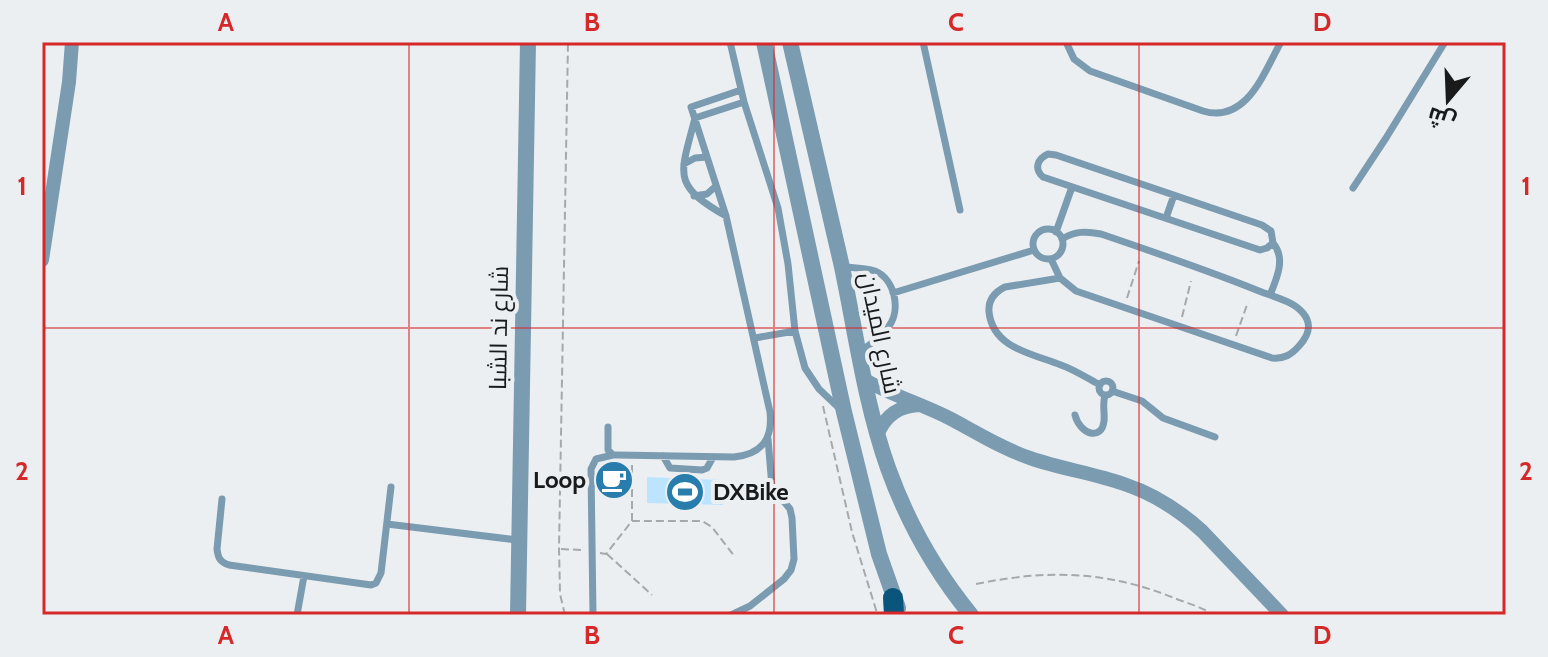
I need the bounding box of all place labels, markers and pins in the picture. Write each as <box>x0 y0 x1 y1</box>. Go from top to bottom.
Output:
cafe icon: Loop <box>593 459 635 501</box>
place label: Loop <box>533 465 586 494</box>
sports icon: DXBike <box>664 471 706 513</box>
place label: DXBike <box>713 477 789 506</box>

